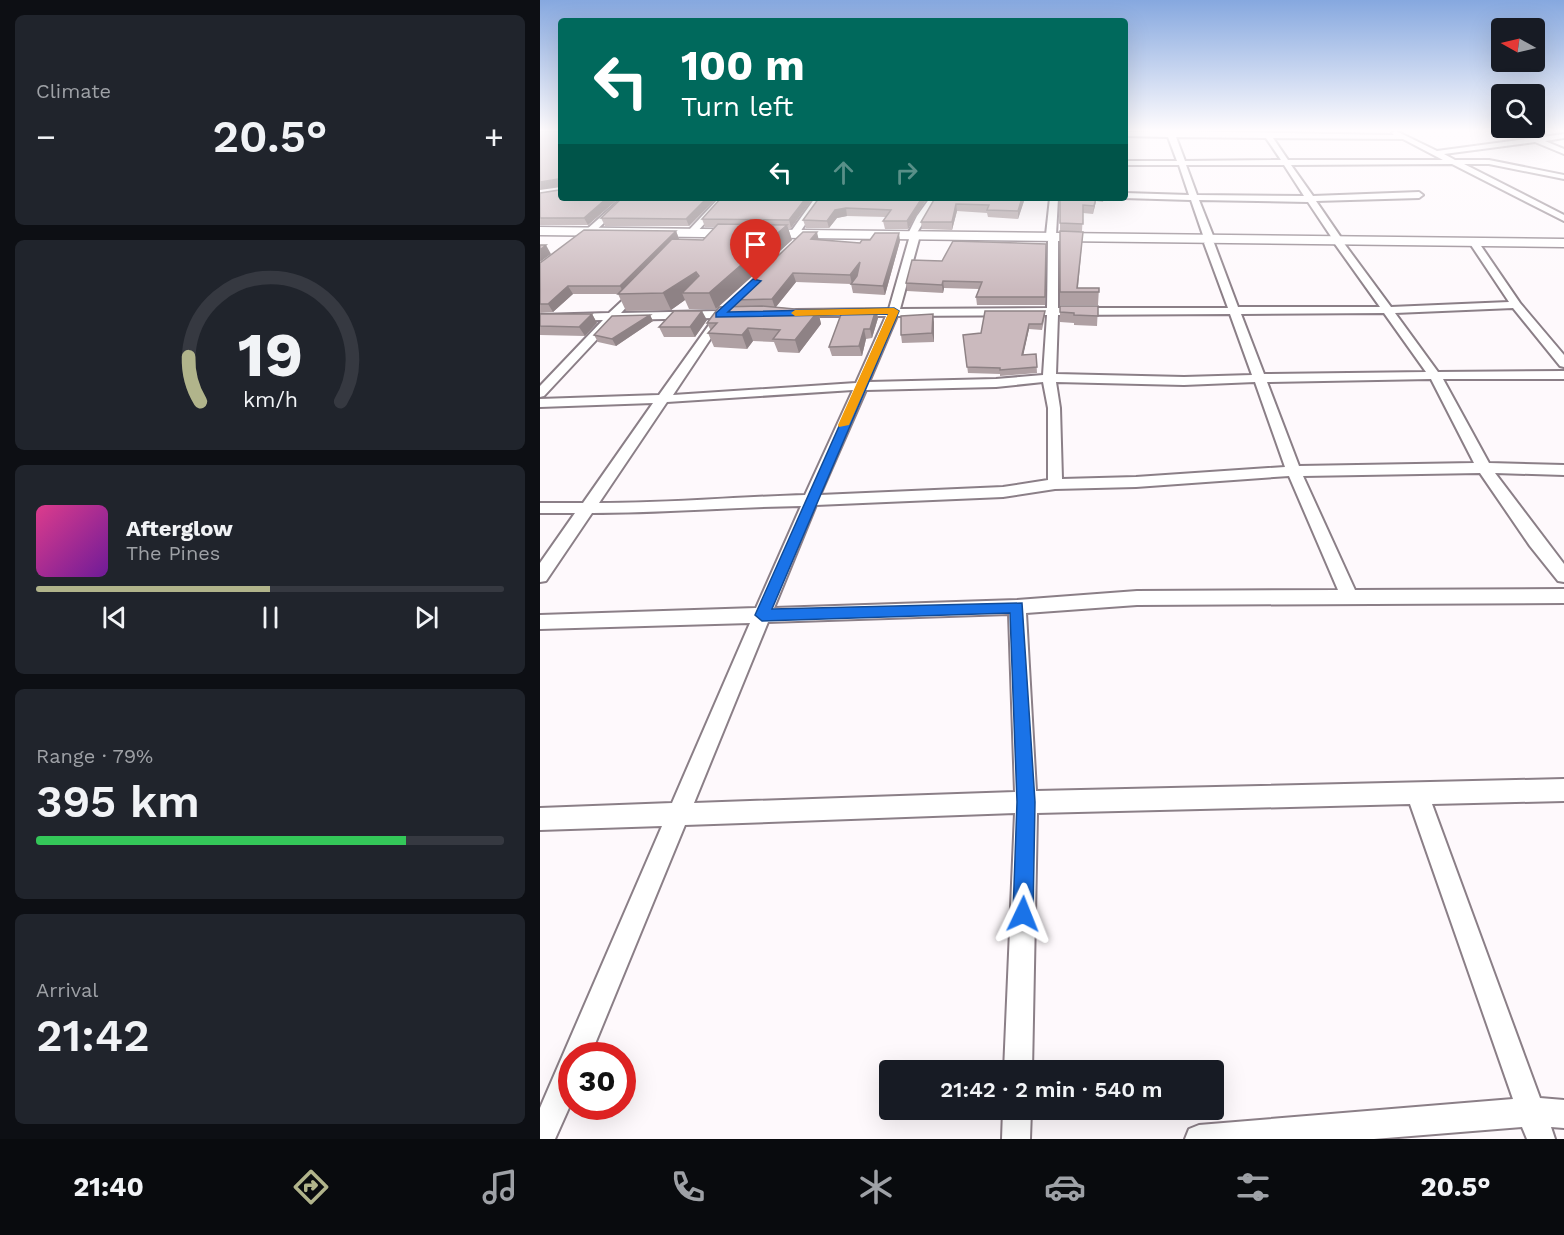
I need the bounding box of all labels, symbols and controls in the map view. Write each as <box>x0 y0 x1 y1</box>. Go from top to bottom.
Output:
north arrow <box>1491 18 1545 72</box>
map controls <box>1491 18 1545 138</box>
text: 100 m <box>681 41 805 90</box>
icon: left <box>582 42 660 120</box>
text: Climate <box>36 79 111 103</box>
button: search <box>1491 84 1545 138</box>
text: Turn left <box>681 91 793 123</box>
text: 20.5° <box>212 110 328 163</box>
text: − <box>36 117 56 156</box>
text: + <box>484 117 504 156</box>
icon: left <box>764 156 797 189</box>
icon: ahead <box>827 156 860 189</box>
icon: right <box>890 156 923 189</box>
pin <box>730 219 781 281</box>
icon: arrive <box>739 228 772 261</box>
text: 19 <box>237 318 303 391</box>
text: km/h <box>242 387 298 412</box>
text: Afterglow <box>126 516 233 541</box>
text: The Pines <box>126 541 220 565</box>
icon: previous <box>98 601 131 634</box>
icon: pause <box>254 601 287 634</box>
icon: next <box>410 601 443 634</box>
text: Range · 79% <box>36 744 153 768</box>
text: 395 km <box>36 775 200 828</box>
position arrow <box>991 882 1055 946</box>
text: Arrival <box>36 978 98 1002</box>
text: 21:42 <box>36 1009 150 1062</box>
speed limit sign: 30 <box>558 1042 636 1120</box>
text: 21:42 · 2 min · 540 m <box>940 1077 1163 1102</box>
icon: directions <box>290 1166 332 1208</box>
icon: music <box>479 1166 521 1208</box>
icon: phone <box>667 1166 709 1208</box>
icon: climate <box>855 1166 897 1208</box>
icon: car <box>1044 1166 1086 1208</box>
icon: filters <box>1232 1166 1274 1208</box>
text: 21:40 <box>73 1171 144 1203</box>
text: 20.5° <box>1421 1171 1491 1203</box>

